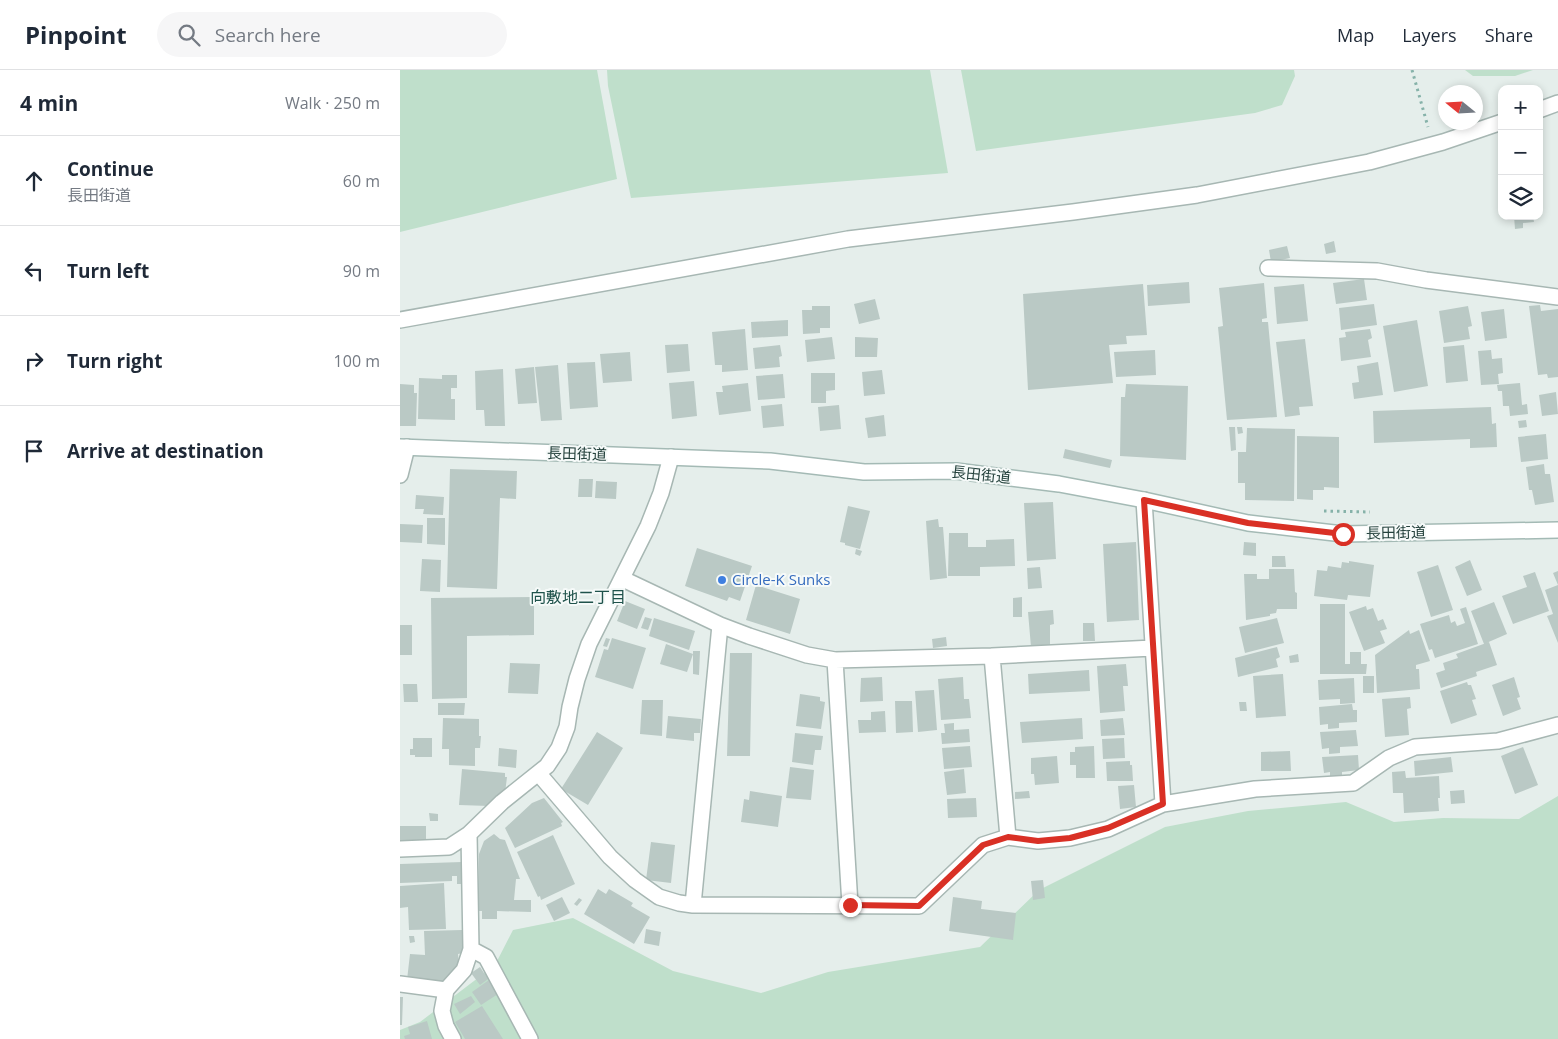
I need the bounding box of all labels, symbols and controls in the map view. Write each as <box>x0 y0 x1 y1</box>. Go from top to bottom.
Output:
search box <box>157 12 507 57</box>
text: Pinpoint <box>25 18 127 51</box>
icon: search <box>175 21 203 49</box>
text: Search here <box>215 22 321 48</box>
text: Map <box>1337 23 1374 47</box>
text: Layers <box>1402 23 1457 47</box>
text: Share <box>1485 23 1533 47</box>
north arrow <box>1438 85 1483 130</box>
map controls <box>1498 85 1543 220</box>
button: + <box>1498 85 1543 130</box>
text: 4 min <box>20 89 78 117</box>
text: Walk · 250 m <box>285 92 380 114</box>
button: − <box>1498 130 1543 175</box>
text: Continue <box>67 156 154 182</box>
icon: ahead <box>20 167 48 195</box>
text: 60 m <box>343 170 380 192</box>
button: layers <box>1498 175 1543 220</box>
text: 長田街道 <box>67 184 131 206</box>
icon: left <box>20 257 48 285</box>
text: Turn left <box>67 258 149 284</box>
text: 90 m <box>343 260 380 282</box>
icon: right <box>20 347 48 375</box>
text: Turn right <box>67 348 162 374</box>
text: 100 m <box>334 350 380 372</box>
icon: arrive <box>20 437 48 465</box>
text: Arrive at destination <box>67 438 264 464</box>
street label: 長田街道 <box>547 442 607 464</box>
street label: 長田街道 <box>950 461 1012 487</box>
street label: 長田街道 <box>1366 521 1426 543</box>
route start <box>1332 523 1355 546</box>
place label: Circle-K Sunks <box>732 569 830 589</box>
marker: Circle-K Sunks <box>716 574 728 586</box>
district label: 向敷地二丁目 <box>530 586 626 608</box>
route end <box>839 894 862 917</box>

